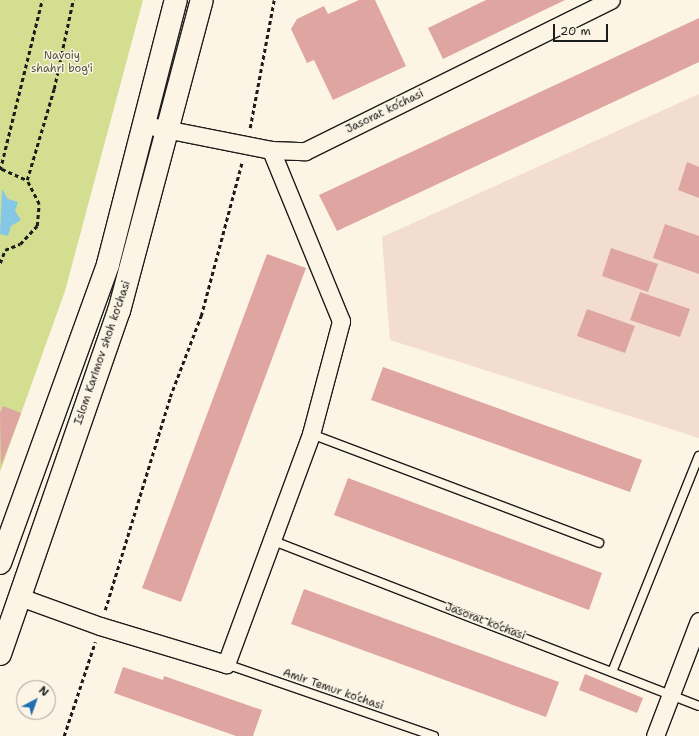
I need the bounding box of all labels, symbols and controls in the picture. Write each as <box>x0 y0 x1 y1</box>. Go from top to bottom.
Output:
scale bar <box>555 16 610 42</box>
text: 20 m <box>560 23 591 39</box>
park label: Navoiy shahri bog'i <box>31 50 93 76</box>
street label: Jasorat ko‘chasi <box>344 87 426 137</box>
street label: Islom Karimov shoh ko'chasi <box>72 279 134 427</box>
street label: Jasorat ko‘chasi <box>443 601 527 643</box>
street label: Amir Temur ko‘chasi <box>281 667 385 713</box>
north arrow <box>16 680 56 720</box>
text: N <box>35 683 52 700</box>

